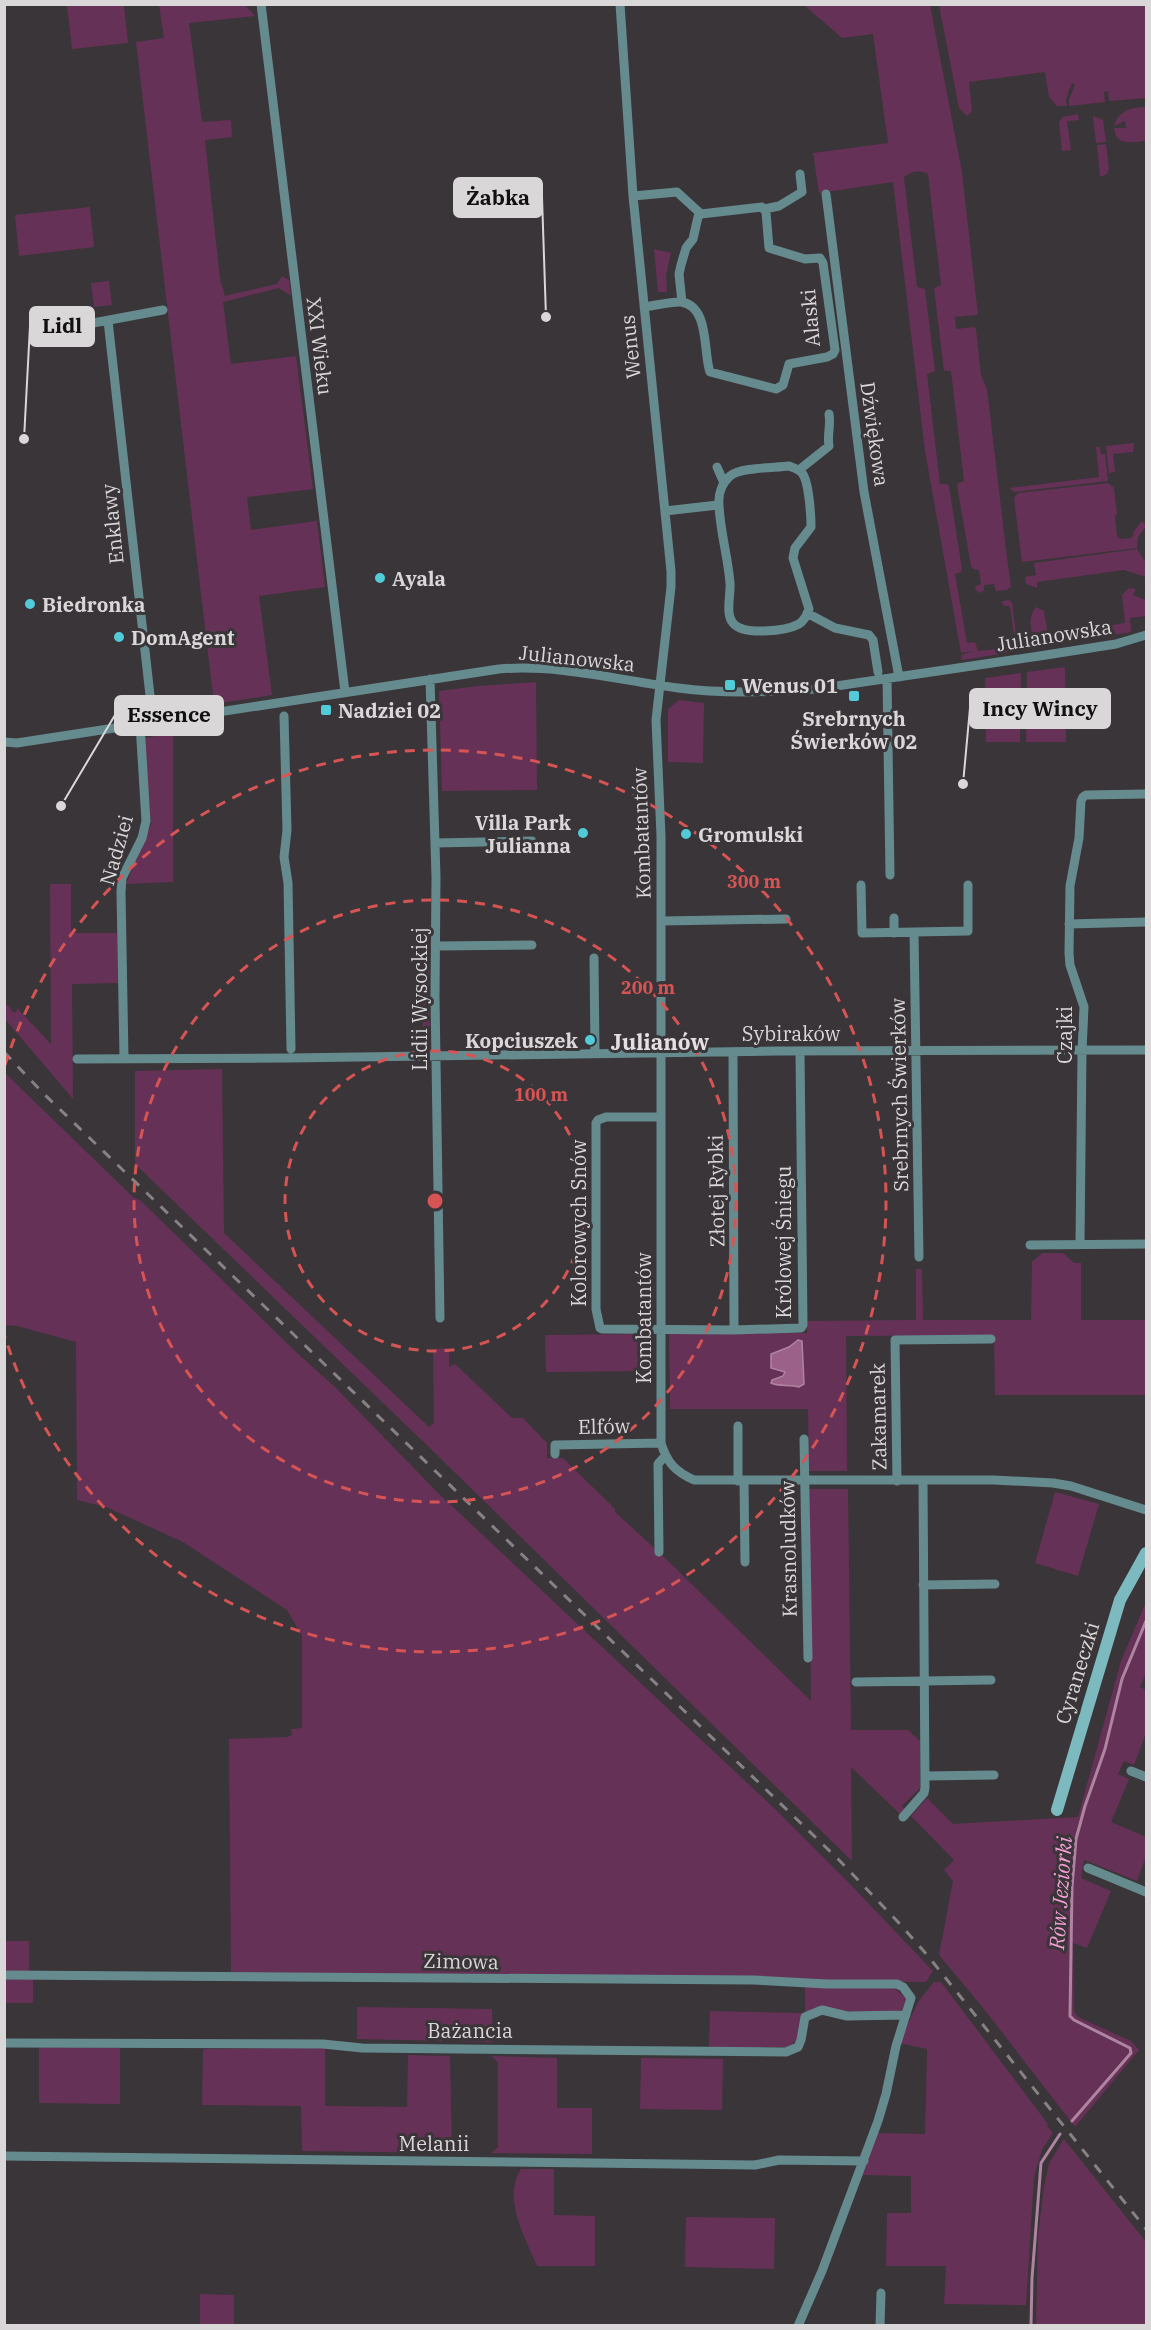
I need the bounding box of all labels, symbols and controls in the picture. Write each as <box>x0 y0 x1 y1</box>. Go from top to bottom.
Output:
callout: Żabka <box>454 178 542 217</box>
text: Żabka <box>466 183 530 211</box>
street label: Alaski <box>794 288 826 348</box>
street label: XXI Wieku <box>301 296 339 396</box>
callout: Lidl <box>30 307 94 346</box>
text: Lidl <box>42 311 82 339</box>
street label: Wenus <box>613 314 647 380</box>
street label: Dźwiękowa <box>854 380 896 488</box>
street label: Enklawy <box>94 482 130 566</box>
place label: Ayala <box>392 565 446 592</box>
marker: Ayala <box>373 571 387 585</box>
place label: Biedronka <box>42 591 145 618</box>
marker: Biedronka <box>23 597 37 611</box>
street label: Julianowska <box>994 613 1114 657</box>
place label: DomAgent <box>131 624 235 651</box>
marker: DomAgent <box>112 630 126 644</box>
street label: Julianowska <box>518 638 636 678</box>
place label: Wenus 01 <box>742 672 838 699</box>
marker: Wenus 01 <box>723 678 737 692</box>
marker: Srebrnych Świerków 02 <box>847 689 861 703</box>
callout: Incy Wincy <box>970 689 1110 728</box>
text: Incy Wincy <box>982 694 1098 722</box>
callout: Essence <box>115 696 223 735</box>
place label: Nadziei 02 <box>338 697 441 724</box>
text: Essence <box>127 700 211 728</box>
marker: Nadziei 02 <box>319 703 333 717</box>
place label: Srebrnych Świerków 02 <box>790 705 918 755</box>
street label: Kombatantów <box>625 766 657 899</box>
place label: Villa Park Julianna <box>475 809 572 859</box>
street label: Nadziei <box>93 812 139 888</box>
place label: Gromulski <box>698 821 803 848</box>
marker: Villa Park Julianna <box>576 826 590 840</box>
marker: Gromulski <box>679 827 693 841</box>
text: 300 m <box>727 870 782 893</box>
street label: Lidii Wysockiej <box>406 927 433 1071</box>
text: 200 m <box>621 976 676 999</box>
street label: Srebrnych Świerków <box>884 997 914 1192</box>
street label: Czajki <box>1051 1006 1078 1064</box>
street label: Sybiraków <box>742 1020 841 1047</box>
place label: Kopciuszek <box>465 1027 579 1054</box>
district label: Julianów <box>611 1027 709 1056</box>
marker: Kopciuszek <box>583 1033 597 1047</box>
text: 100 m <box>514 1083 569 1106</box>
street label: Złotej Rybki <box>702 1134 730 1248</box>
street label: Kolorowych Snów <box>565 1139 592 1307</box>
street label: Królowej Śniegu <box>770 1166 797 1318</box>
centre of rings <box>425 1191 445 1211</box>
street label: Kombatantów <box>630 1252 657 1384</box>
street label: Zakamarek <box>864 1363 892 1471</box>
street label: Elfów <box>578 1412 631 1440</box>
street label: Krasnoludków <box>773 1480 803 1617</box>
street label: Cyraneczki <box>1049 1619 1105 1727</box>
water label: Rów Jeziorki <box>1042 1835 1078 1952</box>
street label: Zimowa <box>423 1947 499 1975</box>
street label: Bażancia <box>427 2017 513 2044</box>
street label: Melanii <box>399 2130 469 2157</box>

